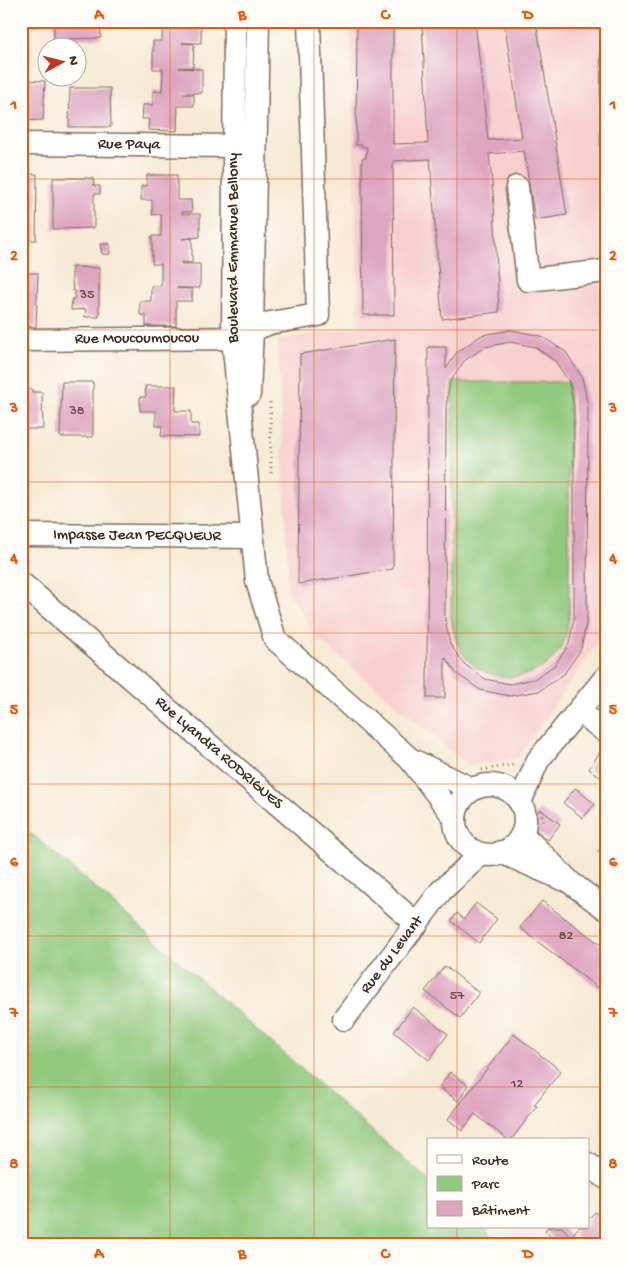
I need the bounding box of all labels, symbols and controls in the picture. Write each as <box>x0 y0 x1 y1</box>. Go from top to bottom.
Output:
text: A <box>93 7 105 26</box>
text: B <box>237 7 247 26</box>
text: C <box>380 7 391 26</box>
text: D <box>521 7 534 26</box>
north arrow <box>38 38 88 88</box>
text: N <box>63 55 81 66</box>
text: 1 <box>10 97 17 116</box>
text: 1 <box>609 97 616 116</box>
street label: Rue Paya <box>98 135 161 155</box>
street label: Boulevard Emmanuel Bellony <box>225 153 244 344</box>
text: 2 <box>10 248 18 267</box>
text: 2 <box>609 248 617 267</box>
house number: 35 <box>79 287 94 304</box>
street label: Rue Moucoumoucou <box>75 329 200 349</box>
text: 3 <box>9 400 18 419</box>
text: 3 <box>608 400 617 419</box>
house number: 38 <box>69 403 85 420</box>
street label: Impasse Jean PECQUEUR <box>53 526 222 546</box>
text: 4 <box>9 551 18 570</box>
text: 4 <box>608 551 617 570</box>
street label: Rue Lyandra RODRIGUES <box>151 693 287 814</box>
text: 5 <box>10 702 19 721</box>
text: 5 <box>609 702 618 721</box>
text: 6 <box>10 854 19 873</box>
text: 6 <box>609 854 618 873</box>
street label: Rue du Levant <box>357 911 429 998</box>
house number: 82 <box>559 928 573 945</box>
house number: 57 <box>450 988 465 1005</box>
text: 7 <box>9 1005 19 1024</box>
text: 7 <box>608 1005 618 1024</box>
house number: 12 <box>510 1076 523 1093</box>
legend <box>427 1138 590 1228</box>
text: Route <box>472 1152 509 1170</box>
text: 8 <box>10 1156 19 1175</box>
text: 8 <box>609 1156 618 1175</box>
text: Parc <box>471 1176 500 1194</box>
text: Bâtiment <box>471 1202 531 1220</box>
text: A <box>93 1246 105 1265</box>
text: B <box>237 1246 247 1265</box>
text: C <box>380 1246 391 1265</box>
text: D <box>521 1246 534 1265</box>

